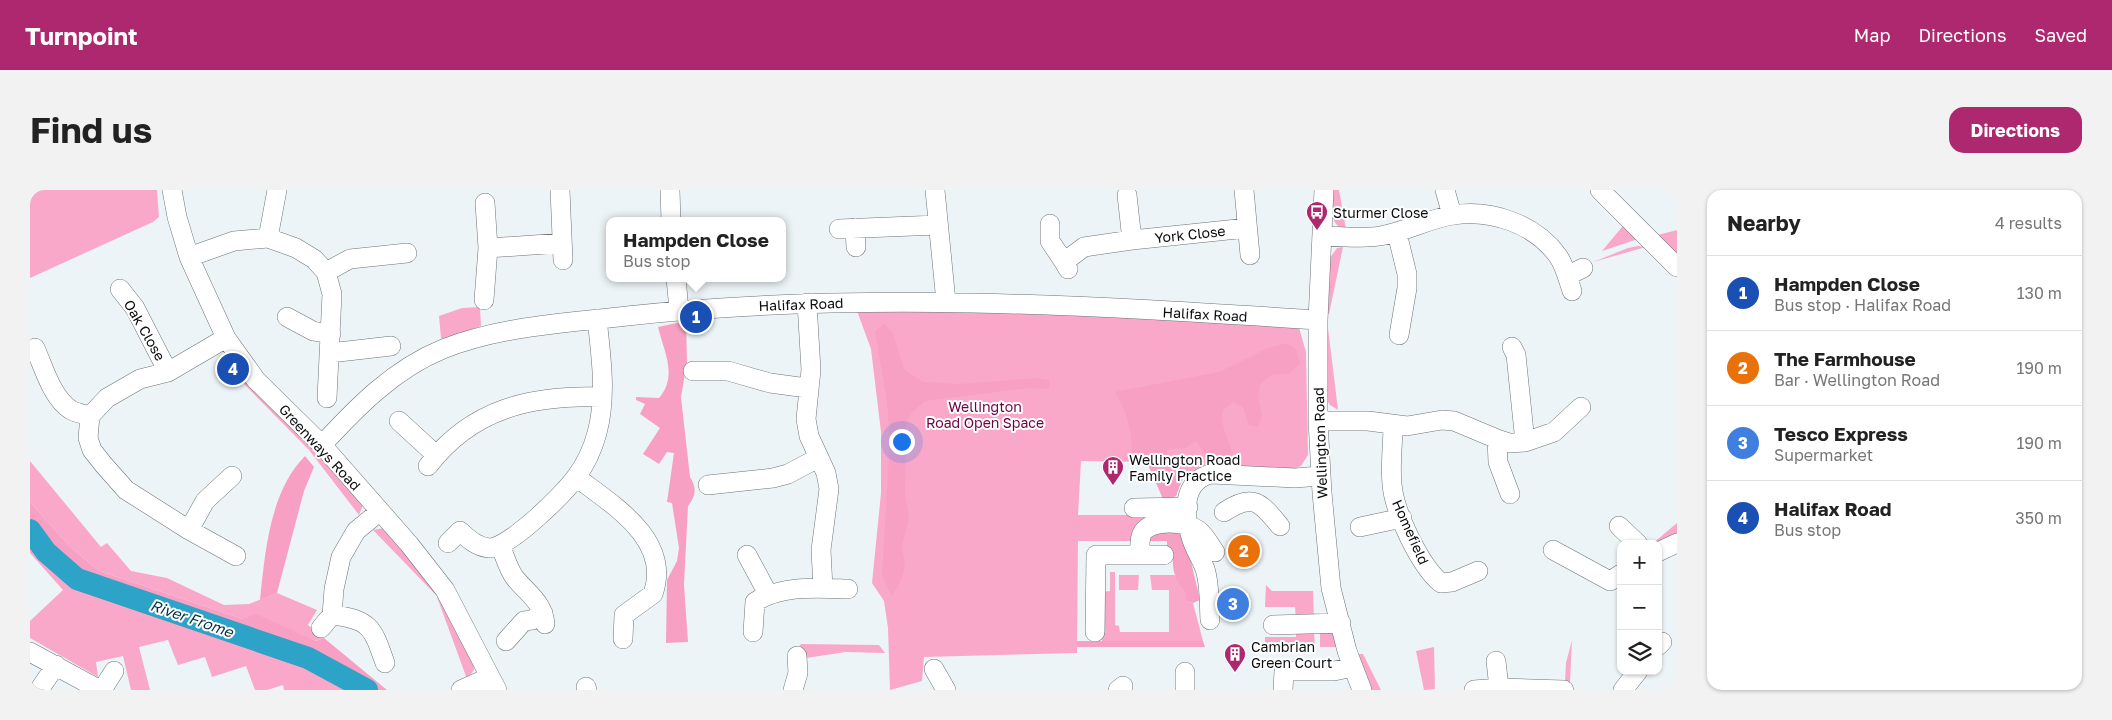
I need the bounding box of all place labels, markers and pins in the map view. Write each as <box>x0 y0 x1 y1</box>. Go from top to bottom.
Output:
bus stop icon: Sturmer Close <box>1305 200 1329 231</box>
place label: Sturmer Close <box>1333 204 1428 221</box>
pin: 1 <box>680 298 712 336</box>
pin: 4 <box>217 350 249 388</box>
place label: Wellington Road Family Practice <box>1129 451 1240 484</box>
building icon: Wellington Road Family Practice <box>1101 455 1125 486</box>
pin: 2 <box>1228 532 1260 570</box>
pin: 3 <box>1217 585 1249 623</box>
place label: Cambrian Green Court <box>1251 638 1332 671</box>
building icon: Cambrian Green Court <box>1223 642 1247 673</box>

